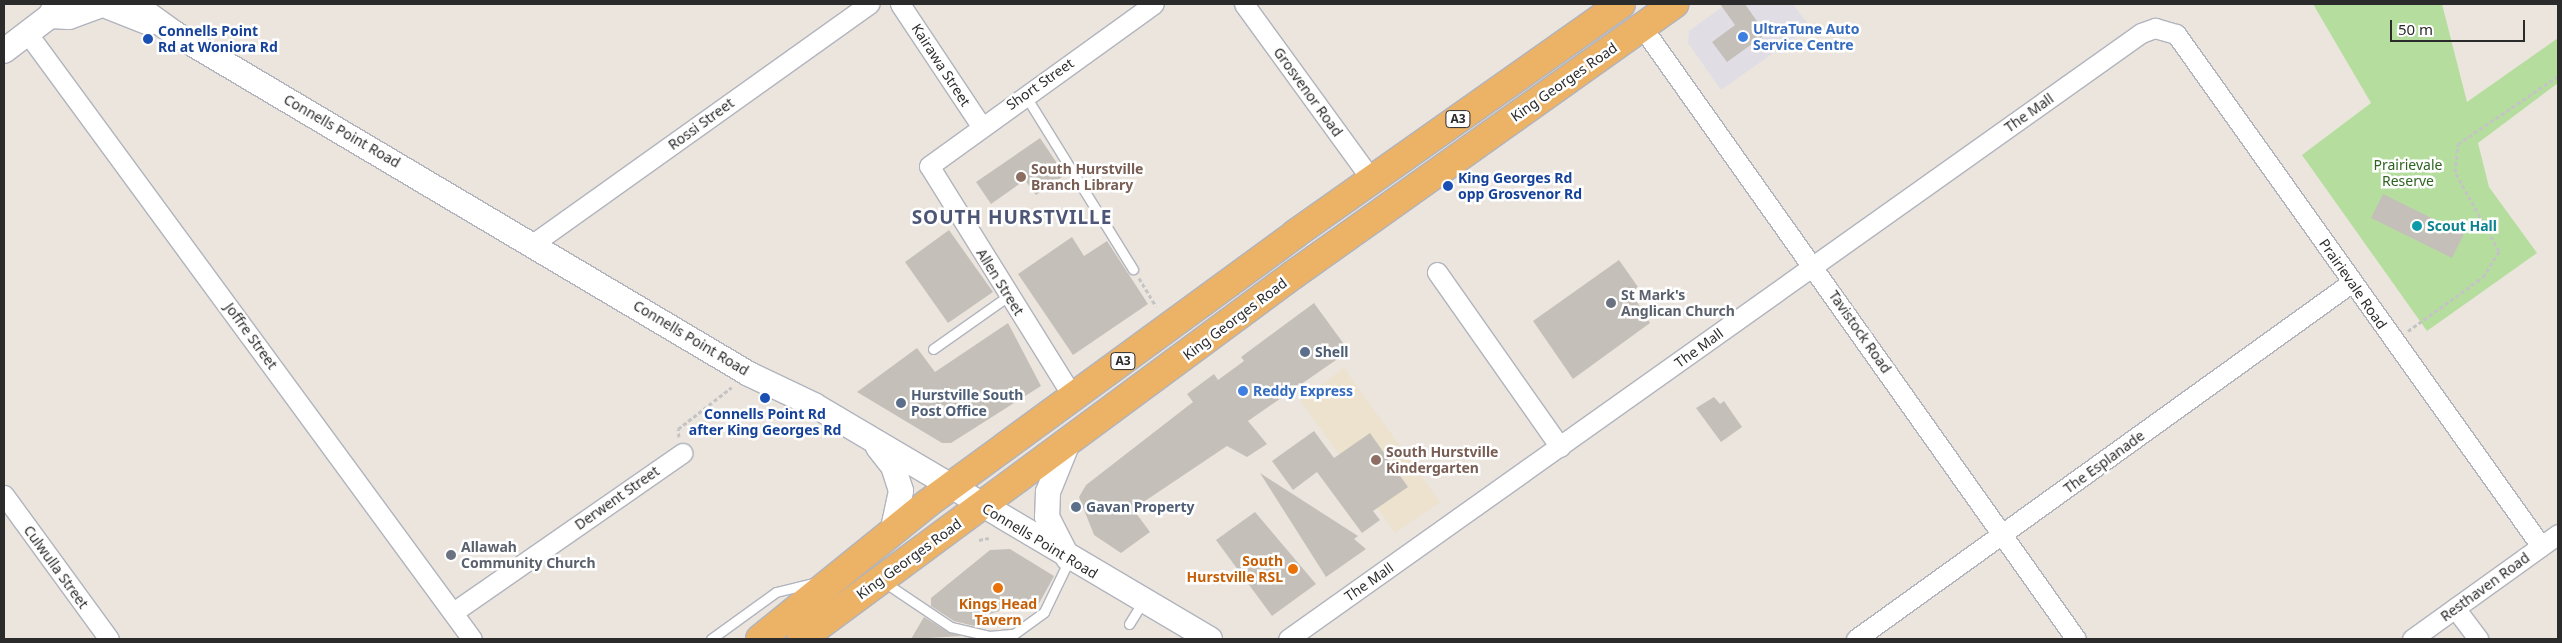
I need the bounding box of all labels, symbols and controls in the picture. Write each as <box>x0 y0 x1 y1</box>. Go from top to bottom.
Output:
scale bar <box>2392 10 2527 42</box>
text: 50 m <box>2398 19 2433 39</box>
street label: Kairawa Street <box>908 21 974 109</box>
place label: UltraTune Auto Service Centre <box>1753 21 1859 54</box>
place label: Connells Point Rd at Woniora Rd <box>158 23 278 56</box>
marker: UltraTune Auto Service Centre <box>1737 31 1749 43</box>
marker: Connells Point Rd at Woniora Rd <box>142 33 154 45</box>
street label: King Georges Road <box>1508 39 1620 125</box>
street label: Grosvenor Road <box>1270 44 1346 140</box>
street label: Short Street <box>1003 55 1077 113</box>
street label: The Mall <box>2001 90 2057 136</box>
street label: Connells Point Road <box>281 91 403 171</box>
street label: Rossi Street <box>665 95 737 153</box>
road number: A3 <box>1444 110 1472 128</box>
park label: Prairievale Reserve <box>2374 157 2442 190</box>
place label: South Hurstville Branch Library <box>1031 161 1143 193</box>
place label: King Georges Rd opp Grosvenor Rd <box>1458 170 1582 202</box>
marker: South Hurstville Branch Library <box>1015 171 1027 183</box>
marker: King Georges Rd opp Grosvenor Rd <box>1442 180 1454 192</box>
district label: SOUTH HURSTVILLE <box>910 207 1114 229</box>
place label: Scout Hall <box>2427 218 2497 234</box>
marker: Scout Hall <box>2411 220 2423 232</box>
street label: Prairievale Road <box>2316 236 2390 332</box>
street label: Allen Street <box>973 246 1027 318</box>
street label: King Georges Road <box>1180 274 1290 364</box>
place label: St Mark's Anglican Church <box>1621 287 1735 320</box>
street label: Tavistock Road <box>1825 287 1895 377</box>
street label: Connells Point Road <box>630 297 752 379</box>
marker: St Mark's Anglican Church <box>1605 297 1617 309</box>
street label: Joffre Street <box>221 299 281 373</box>
street label: The Mall <box>1672 325 1726 371</box>
place label: Shell <box>1315 344 1349 360</box>
marker: Shell <box>1299 346 1311 358</box>
road number: A3 <box>1109 352 1137 371</box>
place label: Reddy Express <box>1253 383 1353 399</box>
marker: Reddy Express <box>1237 385 1249 397</box>
place label: Hurstville South Post Office <box>911 387 1023 420</box>
marker: Connells Point Rd after King Georges Rd <box>759 392 771 404</box>
marker: Hurstville South Post Office <box>895 397 907 409</box>
place label: Connells Point Rd after King Georges Rd <box>689 406 841 438</box>
street label: The Esplanade <box>2060 427 2148 497</box>
place label: South Hurstville Kindergarten <box>1386 444 1498 477</box>
marker: South Hurstville Kindergarten <box>1370 454 1382 466</box>
street label: Derwent Street <box>572 463 662 533</box>
place label: Gavan Property <box>1086 499 1195 515</box>
street label: Connells Point Road <box>979 500 1101 582</box>
marker: Gavan Property <box>1070 501 1082 513</box>
street label: King Georges Road <box>853 515 965 603</box>
street label: Culwulla Street <box>20 522 92 612</box>
place label: Allawah Community Church <box>461 539 596 572</box>
marker: Allawah Community Church <box>445 549 457 561</box>
street label: Resthaven Road <box>2437 549 2533 625</box>
place label: South Hurstville RSL <box>1187 553 1283 586</box>
street label: The Mall <box>1341 559 1397 605</box>
marker: South Hurstville RSL <box>1287 563 1299 575</box>
marker: Kings Head Tavern <box>992 582 1004 594</box>
place label: Kings Head Tavern <box>959 596 1037 628</box>

